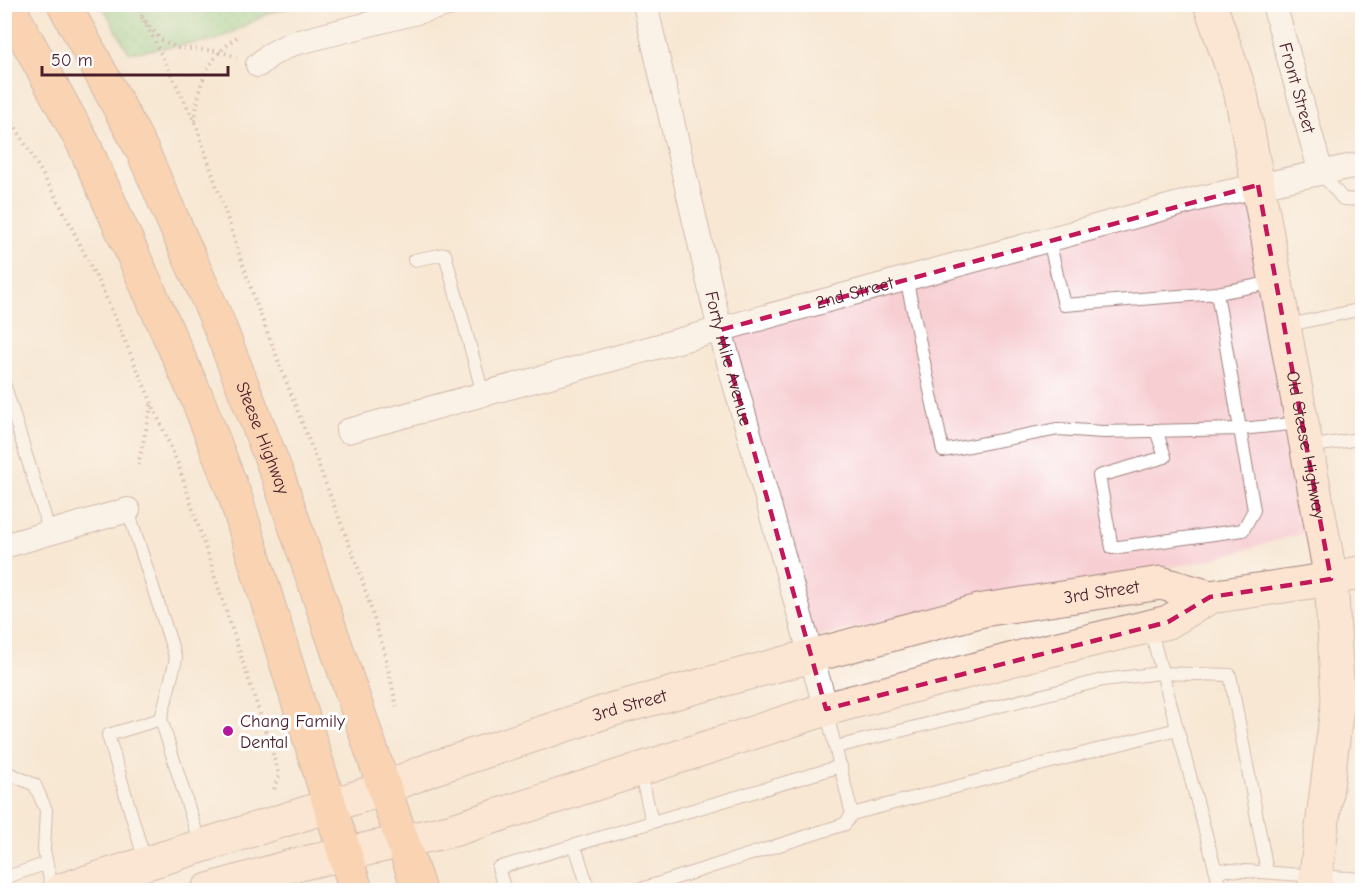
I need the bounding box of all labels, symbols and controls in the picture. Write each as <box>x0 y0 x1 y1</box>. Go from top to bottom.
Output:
scale bar <box>42 39 228 77</box>
street label: Front Street <box>1274 40 1320 136</box>
text: 50 m <box>51 50 93 71</box>
street label: 2nd Street <box>813 272 897 314</box>
street label: Forty Mile Avenue <box>700 289 756 428</box>
street label: Old Steese Highway <box>1282 369 1330 522</box>
street label: Steese Highway <box>231 379 294 498</box>
street label: 3rd Street <box>1062 576 1142 609</box>
street label: 3rd Street <box>590 685 670 726</box>
place label: Chang Family Dental <box>240 711 346 753</box>
marker: Chang Family Dental <box>221 724 235 738</box>

